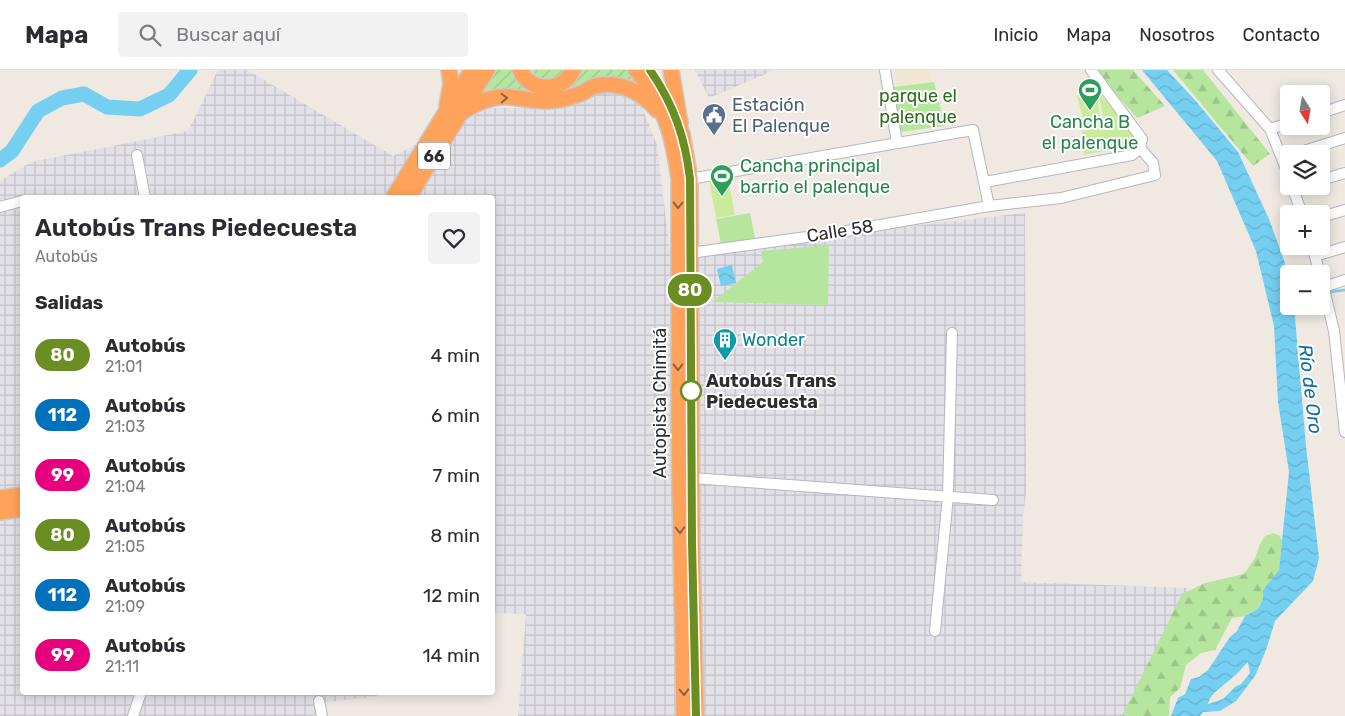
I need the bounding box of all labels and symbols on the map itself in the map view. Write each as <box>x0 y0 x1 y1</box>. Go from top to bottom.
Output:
sports icon: Cancha B el palenque <box>1077 77 1103 111</box>
park label: parque el palenque <box>879 85 957 128</box>
north arrow <box>1280 85 1330 135</box>
one-way arrow <box>500 92 508 103</box>
place label: Estación El Palenque <box>732 94 830 137</box>
public building icon: Estación El Palenque <box>701 102 727 136</box>
place label: Cancha B el palenque <box>1042 111 1138 154</box>
road number: 66 <box>418 142 450 170</box>
place label: Cancha principal barrio el palenque <box>740 155 890 198</box>
sports icon: Cancha principal barrio el palenque <box>709 163 735 197</box>
one-way arrow <box>673 202 683 209</box>
street label: Calle 58 <box>805 215 875 247</box>
line badge: 80 <box>668 274 712 306</box>
building icon: Wonder <box>712 327 738 361</box>
street label: Autopista Chimitá <box>649 328 671 478</box>
place label: Wonder <box>742 329 805 351</box>
water label: Río de Oro <box>1294 343 1327 435</box>
one-way arrow <box>673 364 683 372</box>
place label: Autobús Trans Piedecuesta <box>706 370 837 413</box>
marker: Autobús Trans Piedecuesta <box>680 380 702 402</box>
one-way arrow <box>675 526 686 534</box>
one-way arrow <box>678 689 689 697</box>

